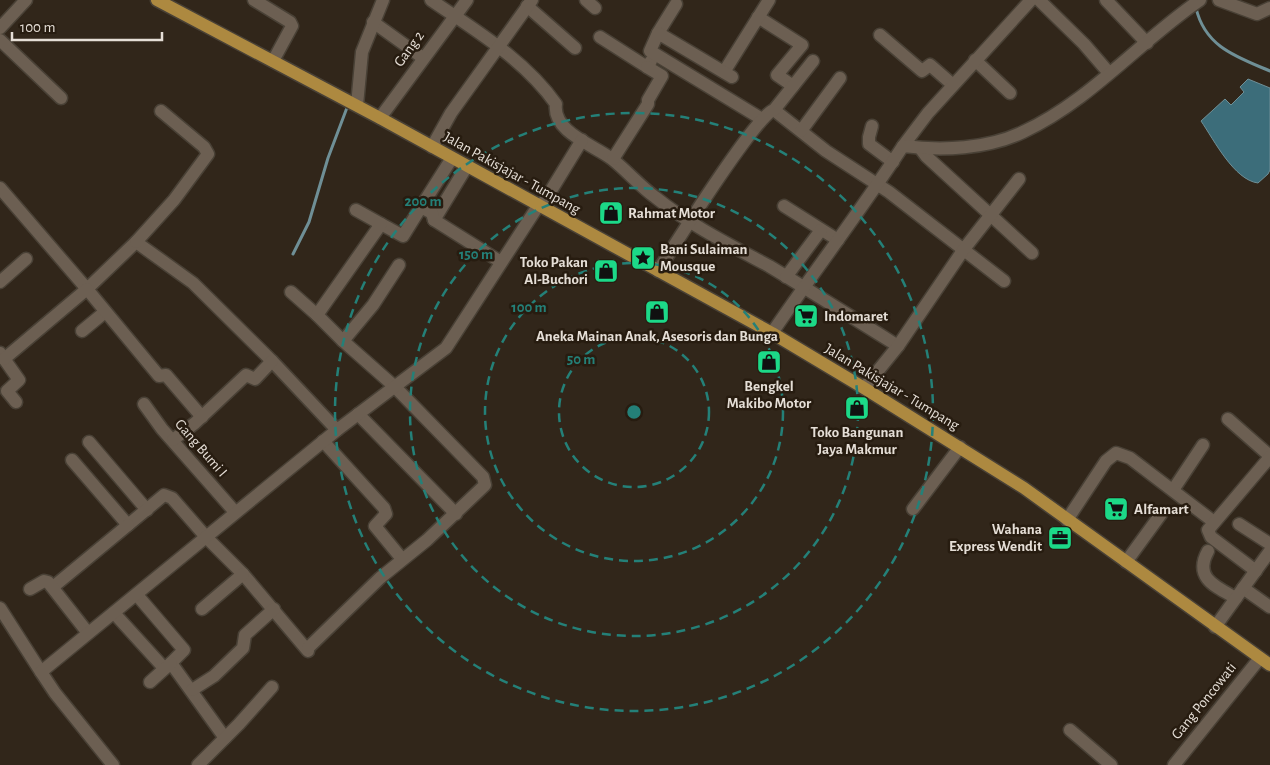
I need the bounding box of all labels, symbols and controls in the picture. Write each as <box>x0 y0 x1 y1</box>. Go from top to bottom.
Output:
scale bar <box>12 10 162 42</box>
text: 100 m <box>20 20 55 35</box>
street label: Gang 2 <box>391 28 427 70</box>
street label: Jalan Pakisjajar - Tumpang <box>441 129 583 217</box>
text: 200 m <box>404 194 442 209</box>
shop icon: Rahmat Motor <box>598 200 624 226</box>
place label: Rahmat Motor <box>628 206 716 221</box>
place label: Bani Sulaiman Mousque <box>660 242 748 274</box>
place icon: Bani Sulaiman Mousque <box>630 245 656 271</box>
text: 150 m <box>459 247 493 262</box>
place label: Toko Pakan Al-Buchori <box>520 255 588 287</box>
shop icon: Toko Pakan Al-Buchori <box>593 258 619 284</box>
shop icon: Aneka Mainan Anak, Asesoris dan Bunga <box>644 299 670 325</box>
text: 100 m <box>511 300 547 315</box>
supermarket icon: Indomaret <box>793 303 819 329</box>
place label: Indomaret <box>824 309 888 324</box>
place label: Aneka Mainan Anak, Asesoris dan Bunga <box>536 329 778 344</box>
street label: Jalan Pakisjajar - Tumpang <box>822 341 962 433</box>
shop icon: Bengkel Makibo Motor <box>756 349 782 375</box>
text: 50 m <box>567 352 595 367</box>
place label: Bengkel Makibo Motor <box>727 379 812 411</box>
shop icon: Toko Bangunan Jaya Makmur <box>844 395 870 421</box>
centre of rings <box>625 403 643 421</box>
street label: Gang Bumi I <box>172 416 230 480</box>
place label: Toko Bangunan Jaya Makmur <box>811 425 903 457</box>
supermarket icon: Alfamart <box>1103 496 1129 522</box>
place label: Alfamart <box>1134 502 1189 517</box>
place label: Wahana Express Wendit <box>949 522 1042 554</box>
office icon: Wahana Express Wendit <box>1047 525 1073 551</box>
street label: Gang Poncowati <box>1169 660 1239 742</box>

